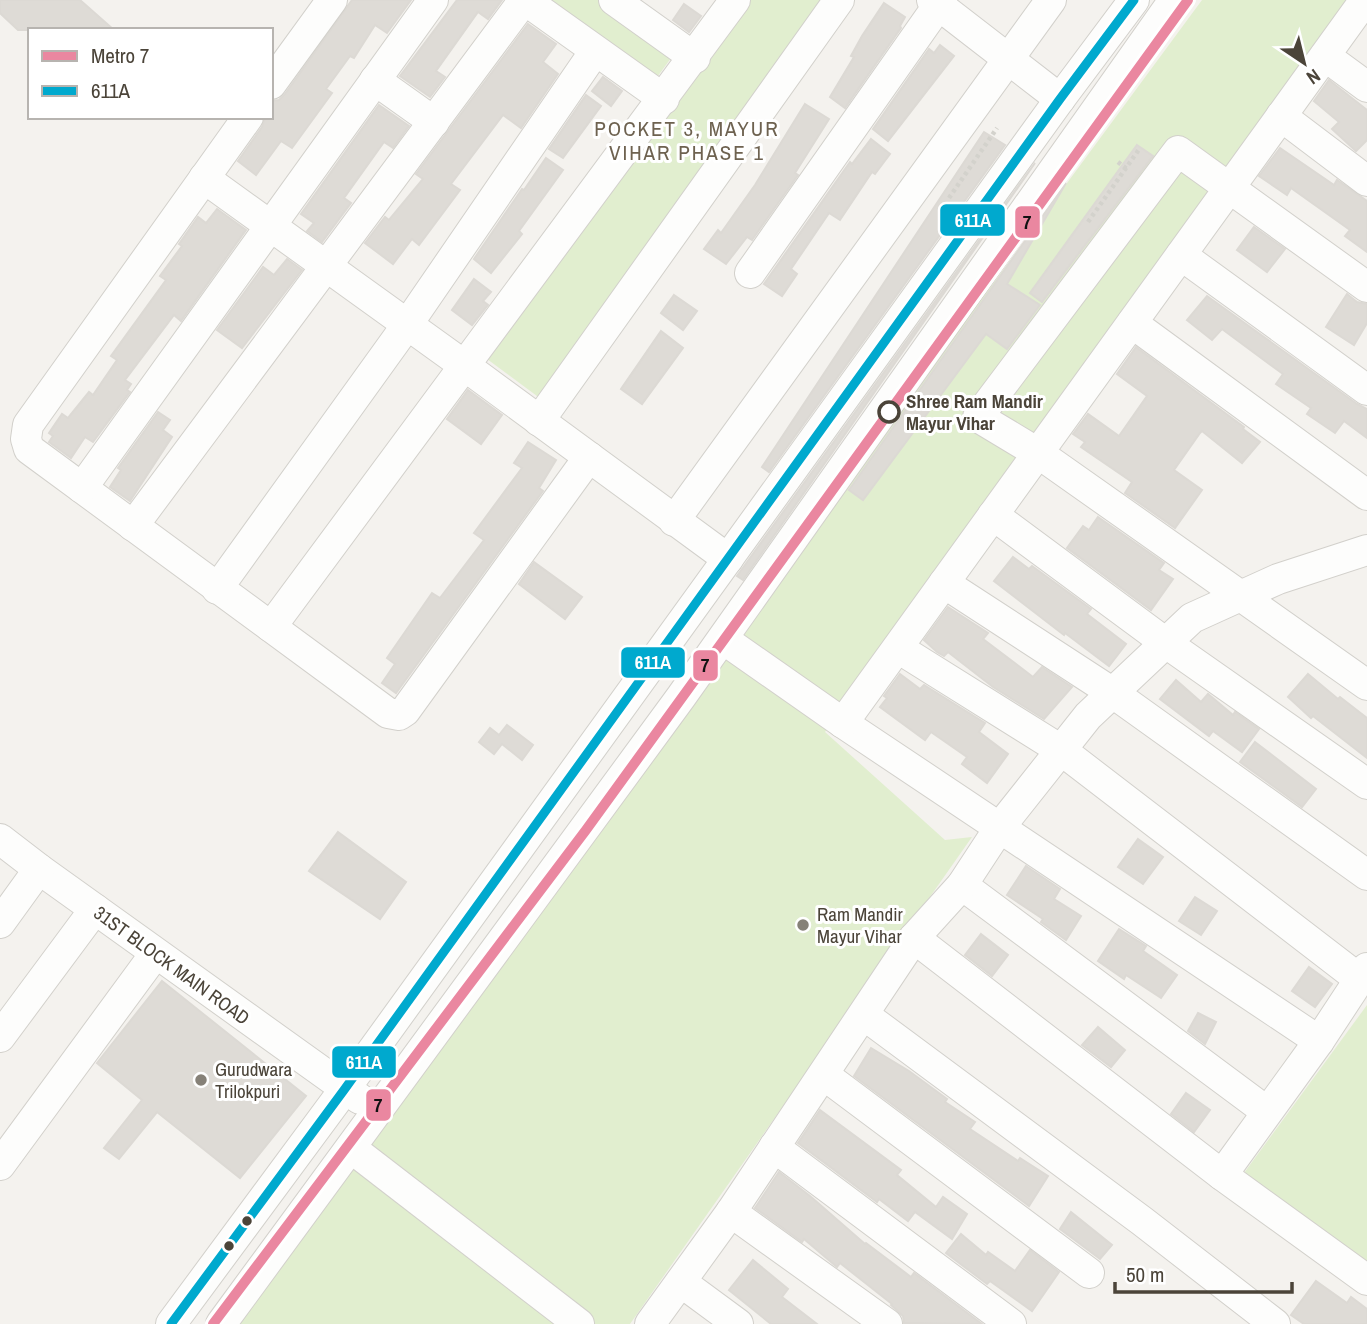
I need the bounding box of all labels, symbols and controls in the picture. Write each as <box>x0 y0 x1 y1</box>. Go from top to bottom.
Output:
legend <box>28 28 273 119</box>
north arrow <box>1269 28 1339 98</box>
text: Metro 7 <box>91 41 149 70</box>
text: N <box>1302 63 1326 91</box>
text: 611A <box>91 76 130 105</box>
district label: POCKET 3, MAYUR VIHAR PHASE 1 <box>594 114 780 167</box>
line badge: 611A <box>939 203 1006 237</box>
line badge: 7 <box>1014 205 1041 239</box>
text: 611A <box>955 207 992 233</box>
text: 7 <box>1023 209 1032 235</box>
place label: Shree Ram Mandir Mayur Vihar <box>906 388 1043 436</box>
marker: Shree Ram Mandir Mayur Vihar <box>878 401 900 423</box>
line badge: 611A <box>620 646 686 679</box>
text: 611A <box>635 649 672 675</box>
line badge: 7 <box>692 649 719 682</box>
text: 7 <box>701 652 710 678</box>
street label: 31ST BLOCK MAIN ROAD <box>89 900 255 1030</box>
place label: Ram Mandir Mayur Vihar <box>817 901 904 949</box>
marker: Ram Mandir Mayur Vihar <box>795 917 811 933</box>
line badge: 611A <box>331 1045 397 1079</box>
text: 611A <box>346 1049 383 1075</box>
place label: Gurudwara Trilokpuri <box>215 1056 292 1104</box>
marker: Gurudwara Trilokpuri <box>193 1072 209 1088</box>
line badge: 7 <box>365 1088 392 1122</box>
text: 7 <box>374 1092 383 1118</box>
unlabelled marker <box>240 1214 254 1228</box>
unlabelled marker <box>222 1239 236 1253</box>
scale bar <box>1115 1250 1292 1294</box>
text: 50 m <box>1126 1260 1164 1289</box>

